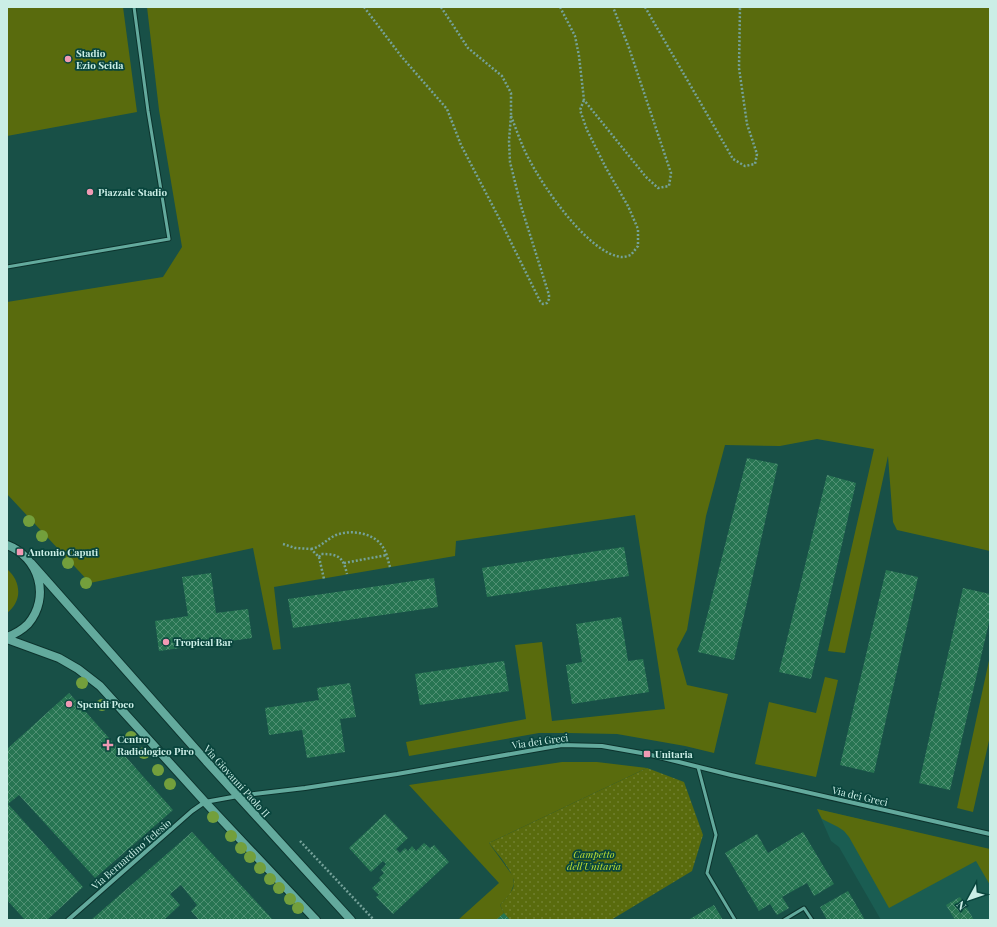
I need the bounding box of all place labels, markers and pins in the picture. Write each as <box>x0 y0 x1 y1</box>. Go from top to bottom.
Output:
place label: Stadio Ezio Scida <box>76 46 124 72</box>
marker: Stadio Ezio Scida <box>63 54 73 64</box>
place label: Piazzale Stadio <box>98 185 167 199</box>
marker: Piazzale Stadio <box>85 187 95 197</box>
place label: Antonio Caputi <box>27 545 98 559</box>
marker: Antonio Caputi <box>15 547 25 557</box>
place label: Tropical Bar <box>174 635 232 649</box>
marker: Tropical Bar <box>161 637 171 647</box>
place label: Spendi Poco <box>77 697 134 711</box>
marker: Spendi Poco <box>64 699 74 709</box>
place label: Centro Radiologico Piro <box>117 732 194 758</box>
marker: Centro Radiologico Piro <box>102 739 114 751</box>
place label: Unitaria <box>655 747 694 761</box>
marker: Unitaria <box>642 749 652 759</box>

